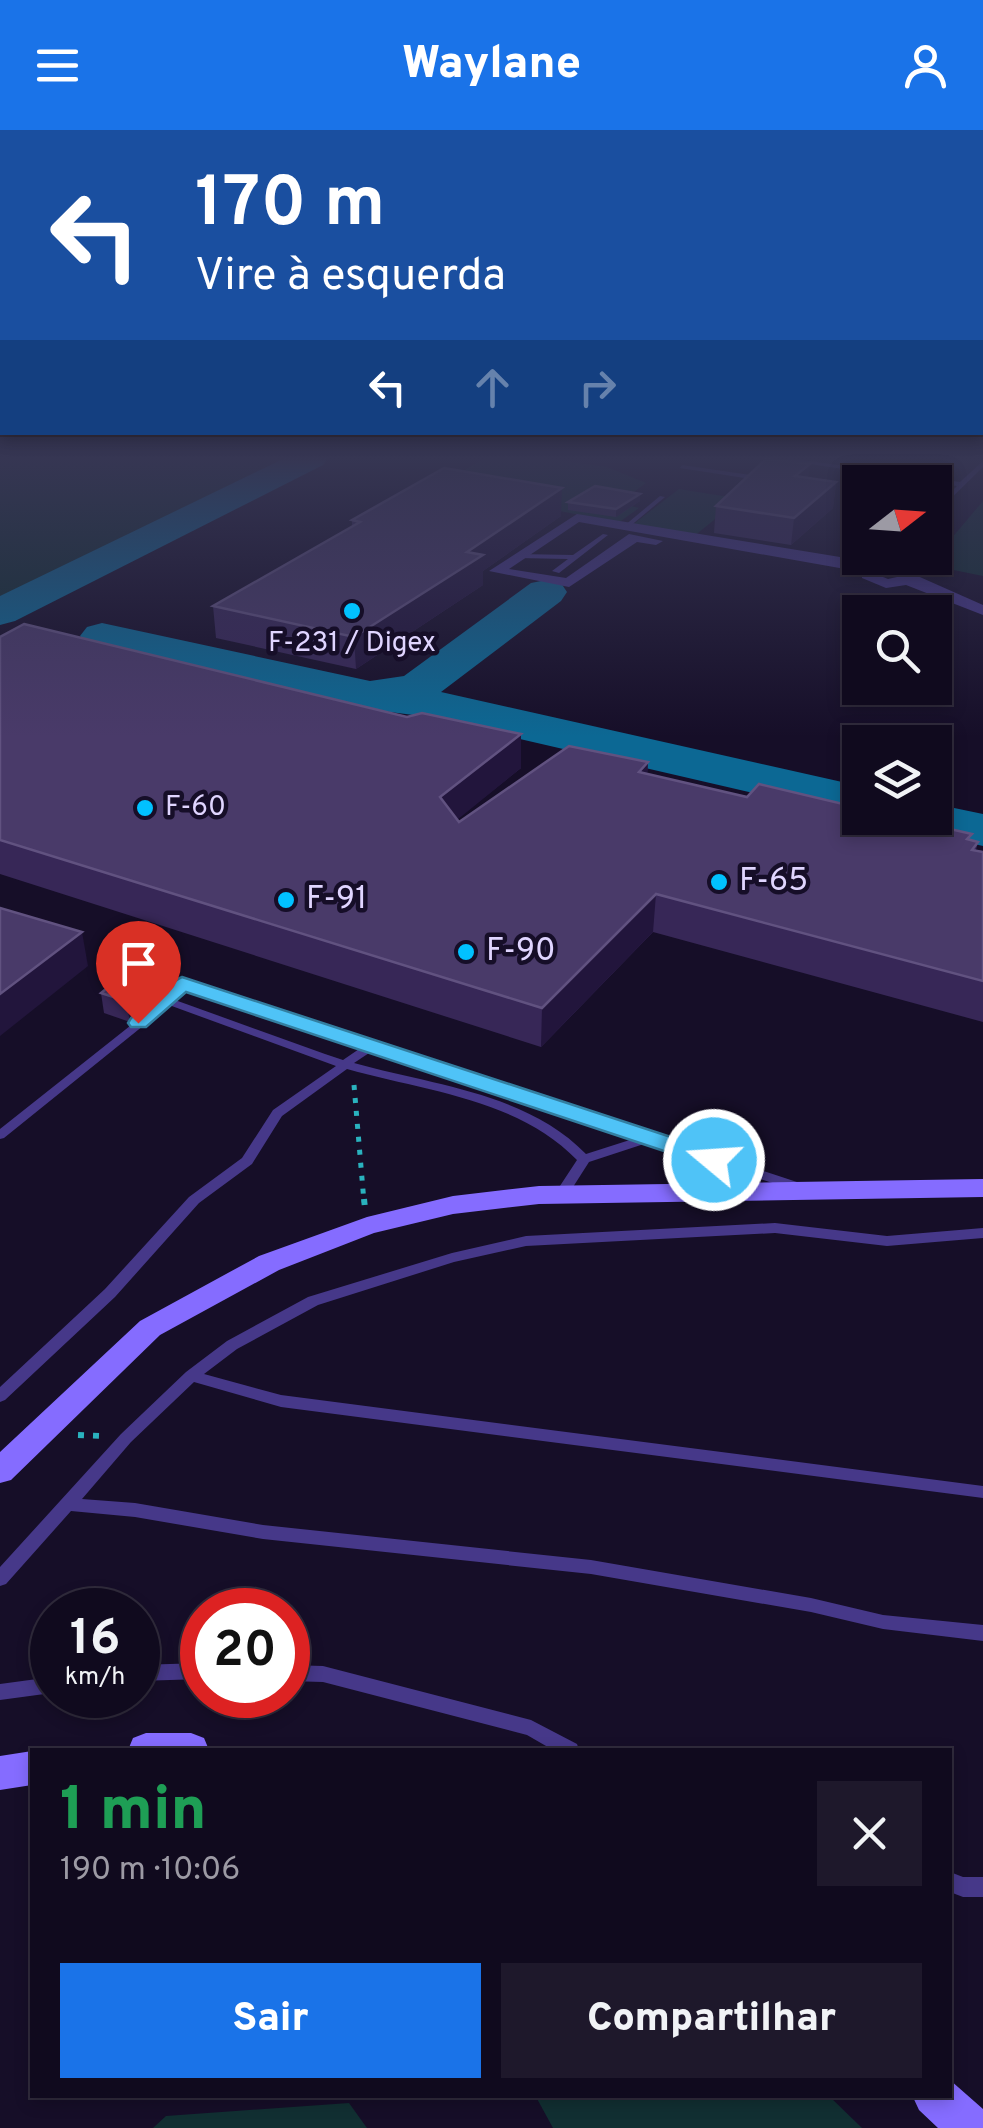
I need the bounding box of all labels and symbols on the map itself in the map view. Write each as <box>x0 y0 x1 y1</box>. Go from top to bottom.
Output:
north arrow <box>842 465 952 575</box>
marker: F-231 / Digex <box>341 600 363 622</box>
place label: F-231 / Digex <box>268 626 436 662</box>
place label: F-60 <box>165 790 226 826</box>
marker: F-60 <box>134 797 156 819</box>
place label: F-65 <box>739 862 808 902</box>
marker: F-65 <box>708 871 730 893</box>
place label: F-91 <box>306 880 367 920</box>
marker: F-91 <box>275 889 297 911</box>
pin <box>96 921 181 1024</box>
place label: F-90 <box>486 932 556 972</box>
marker: F-90 <box>455 941 477 963</box>
position arrow <box>662 1108 766 1212</box>
speed limit sign: 20 <box>180 1588 310 1718</box>

